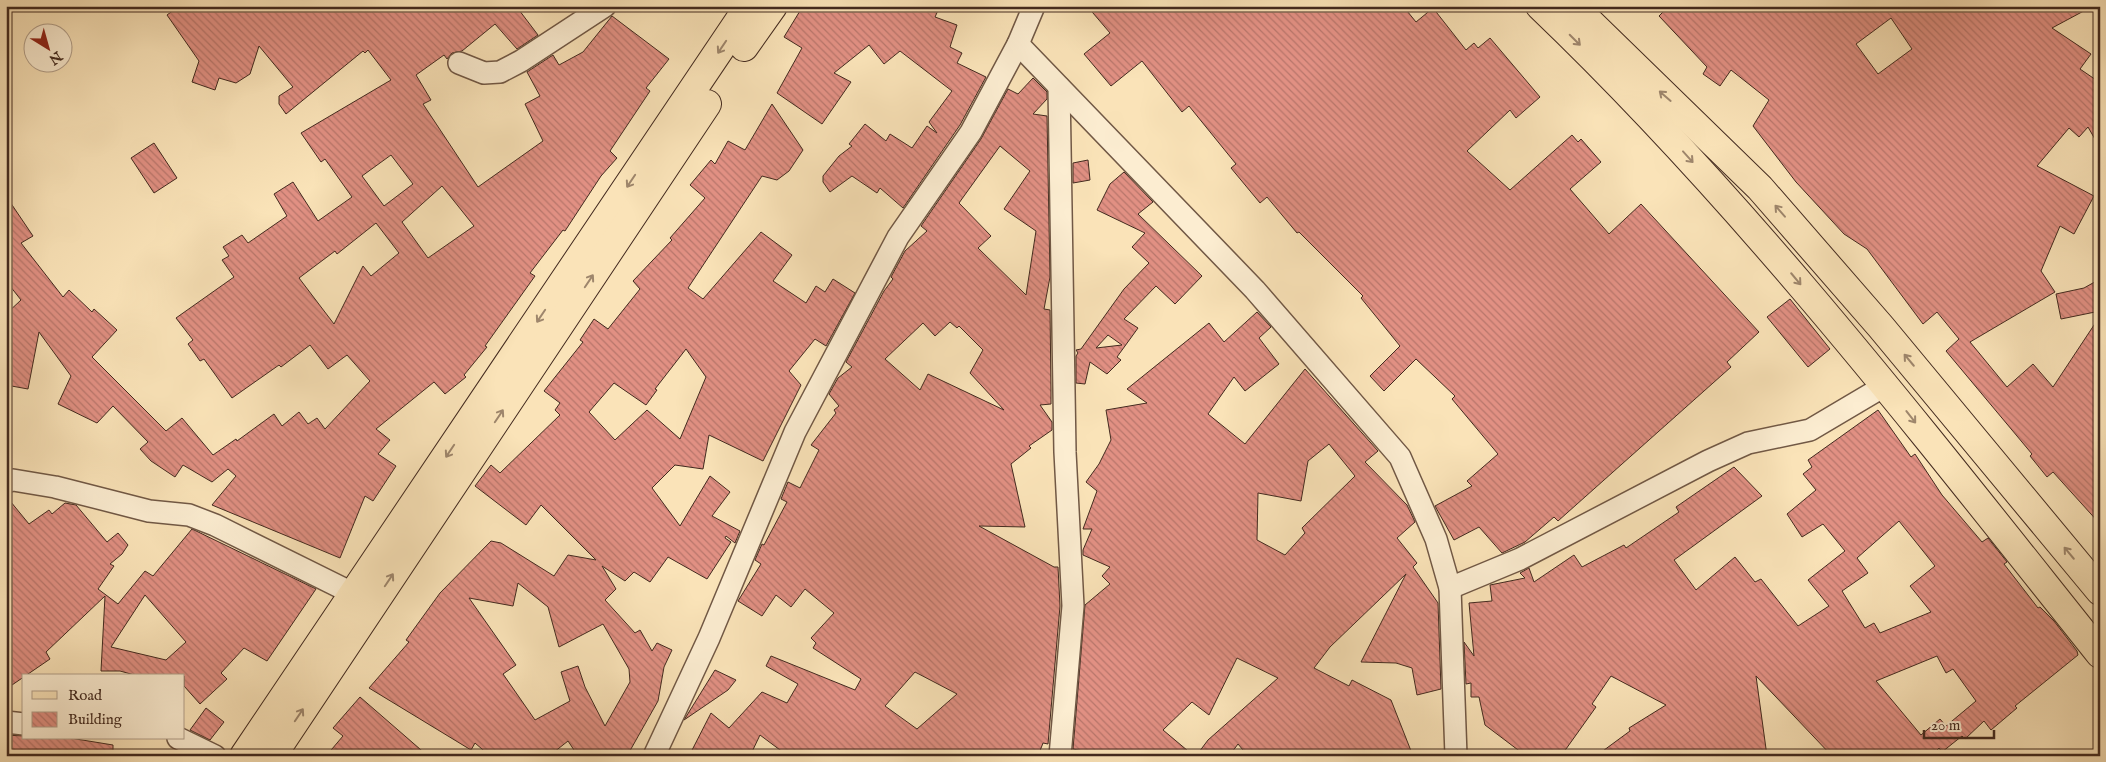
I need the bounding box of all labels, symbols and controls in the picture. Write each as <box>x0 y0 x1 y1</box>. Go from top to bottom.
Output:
north arrow <box>22 22 72 72</box>
one-way arrow <box>1569 34 1581 47</box>
one-way arrow <box>717 39 727 53</box>
text: N <box>45 46 66 68</box>
one-way arrow <box>1659 91 1672 102</box>
one-way arrow <box>1682 151 1694 164</box>
one-way arrow <box>626 174 636 188</box>
one-way arrow <box>1774 205 1786 218</box>
one-way arrow <box>1790 272 1801 285</box>
one-way arrow <box>584 274 594 288</box>
one-way arrow <box>535 309 546 323</box>
one-way arrow <box>1904 354 1915 367</box>
one-way arrow <box>494 409 504 423</box>
one-way arrow <box>1906 410 1917 423</box>
one-way arrow <box>445 444 455 458</box>
one-way arrow <box>2063 547 2074 560</box>
one-way arrow <box>384 573 394 587</box>
legend <box>22 674 185 740</box>
text: Road <box>68 686 103 705</box>
scale bar <box>1924 707 1994 739</box>
one-way arrow <box>294 708 304 722</box>
text: Building <box>68 710 123 729</box>
text: 20 m <box>1931 716 1961 735</box>

